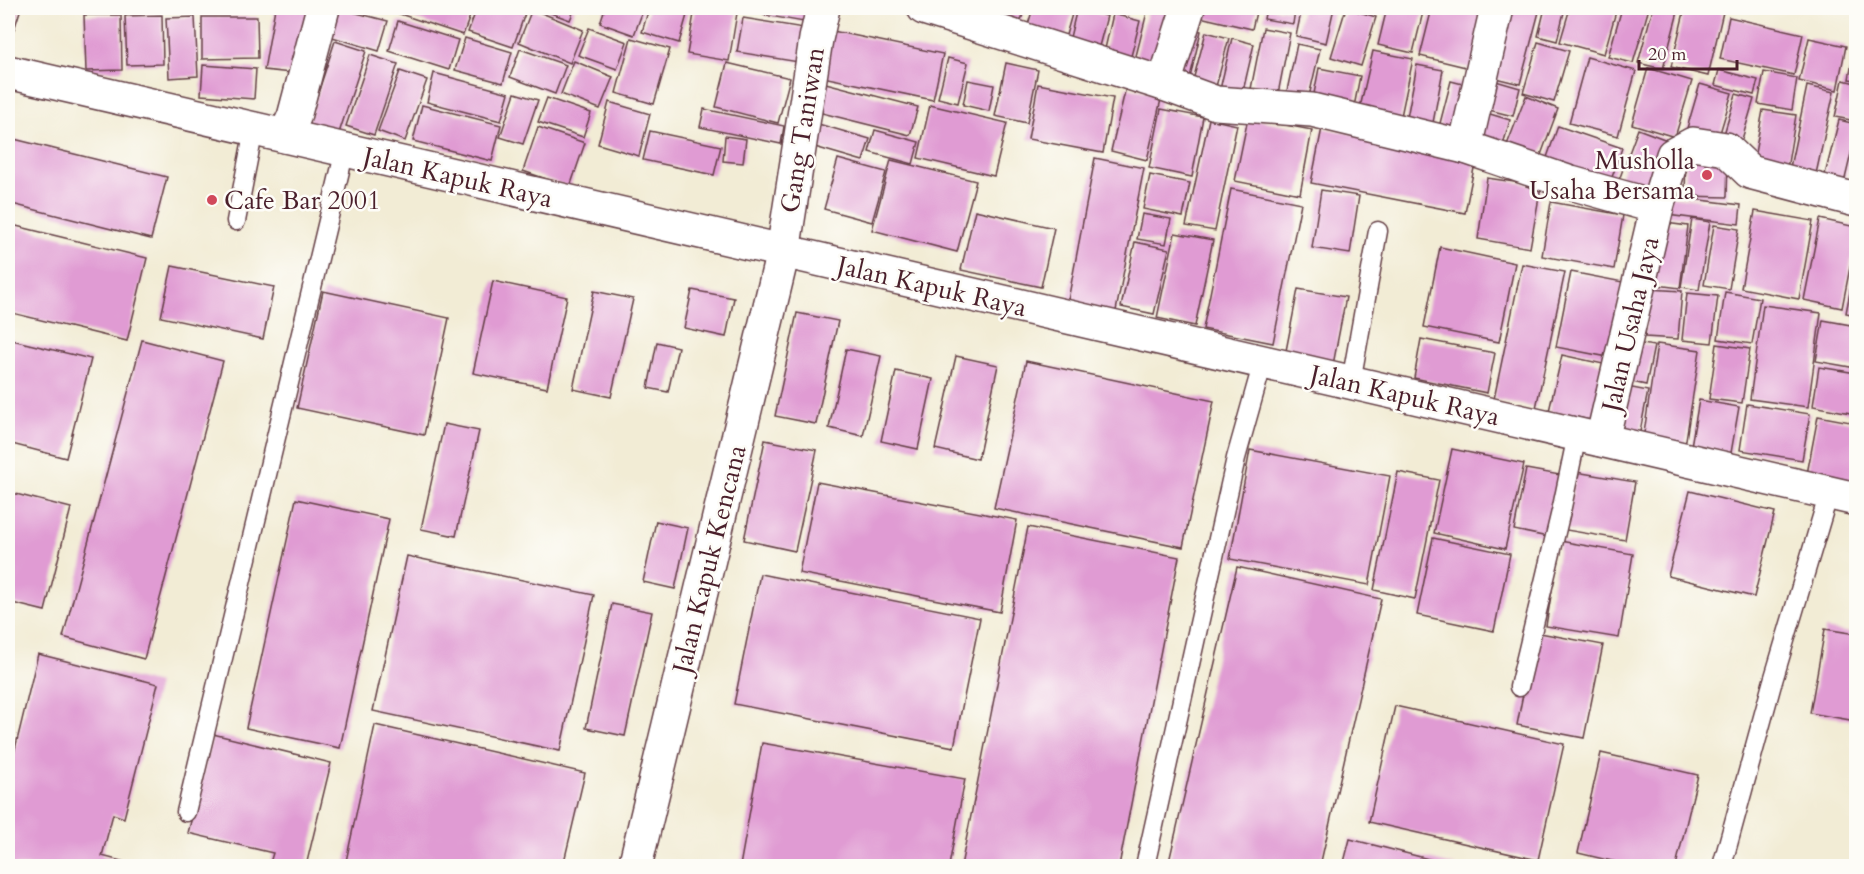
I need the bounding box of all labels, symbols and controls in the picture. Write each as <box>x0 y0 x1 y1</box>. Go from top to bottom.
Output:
scale bar <box>1639 33 1736 71</box>
text: 20 m <box>1648 42 1687 67</box>
street label: Gang Taniwan <box>772 44 833 215</box>
street label: Jalan Kapuk Raya <box>356 138 556 216</box>
place label: Musholla Usaha Bersama <box>1529 143 1695 208</box>
marker: Musholla Usaha Bersama <box>1700 168 1714 182</box>
place label: Cafe Bar 2001 <box>224 183 380 218</box>
marker: Cafe Bar 2001 <box>205 193 219 207</box>
street label: Jalan Usaha Jaya <box>1592 233 1668 419</box>
street label: Jalan Kapuk Raya <box>830 247 1030 325</box>
street label: Jalan Kapuk Raya <box>1303 356 1503 434</box>
street label: Jalan Kapuk Kencana <box>663 441 755 681</box>

